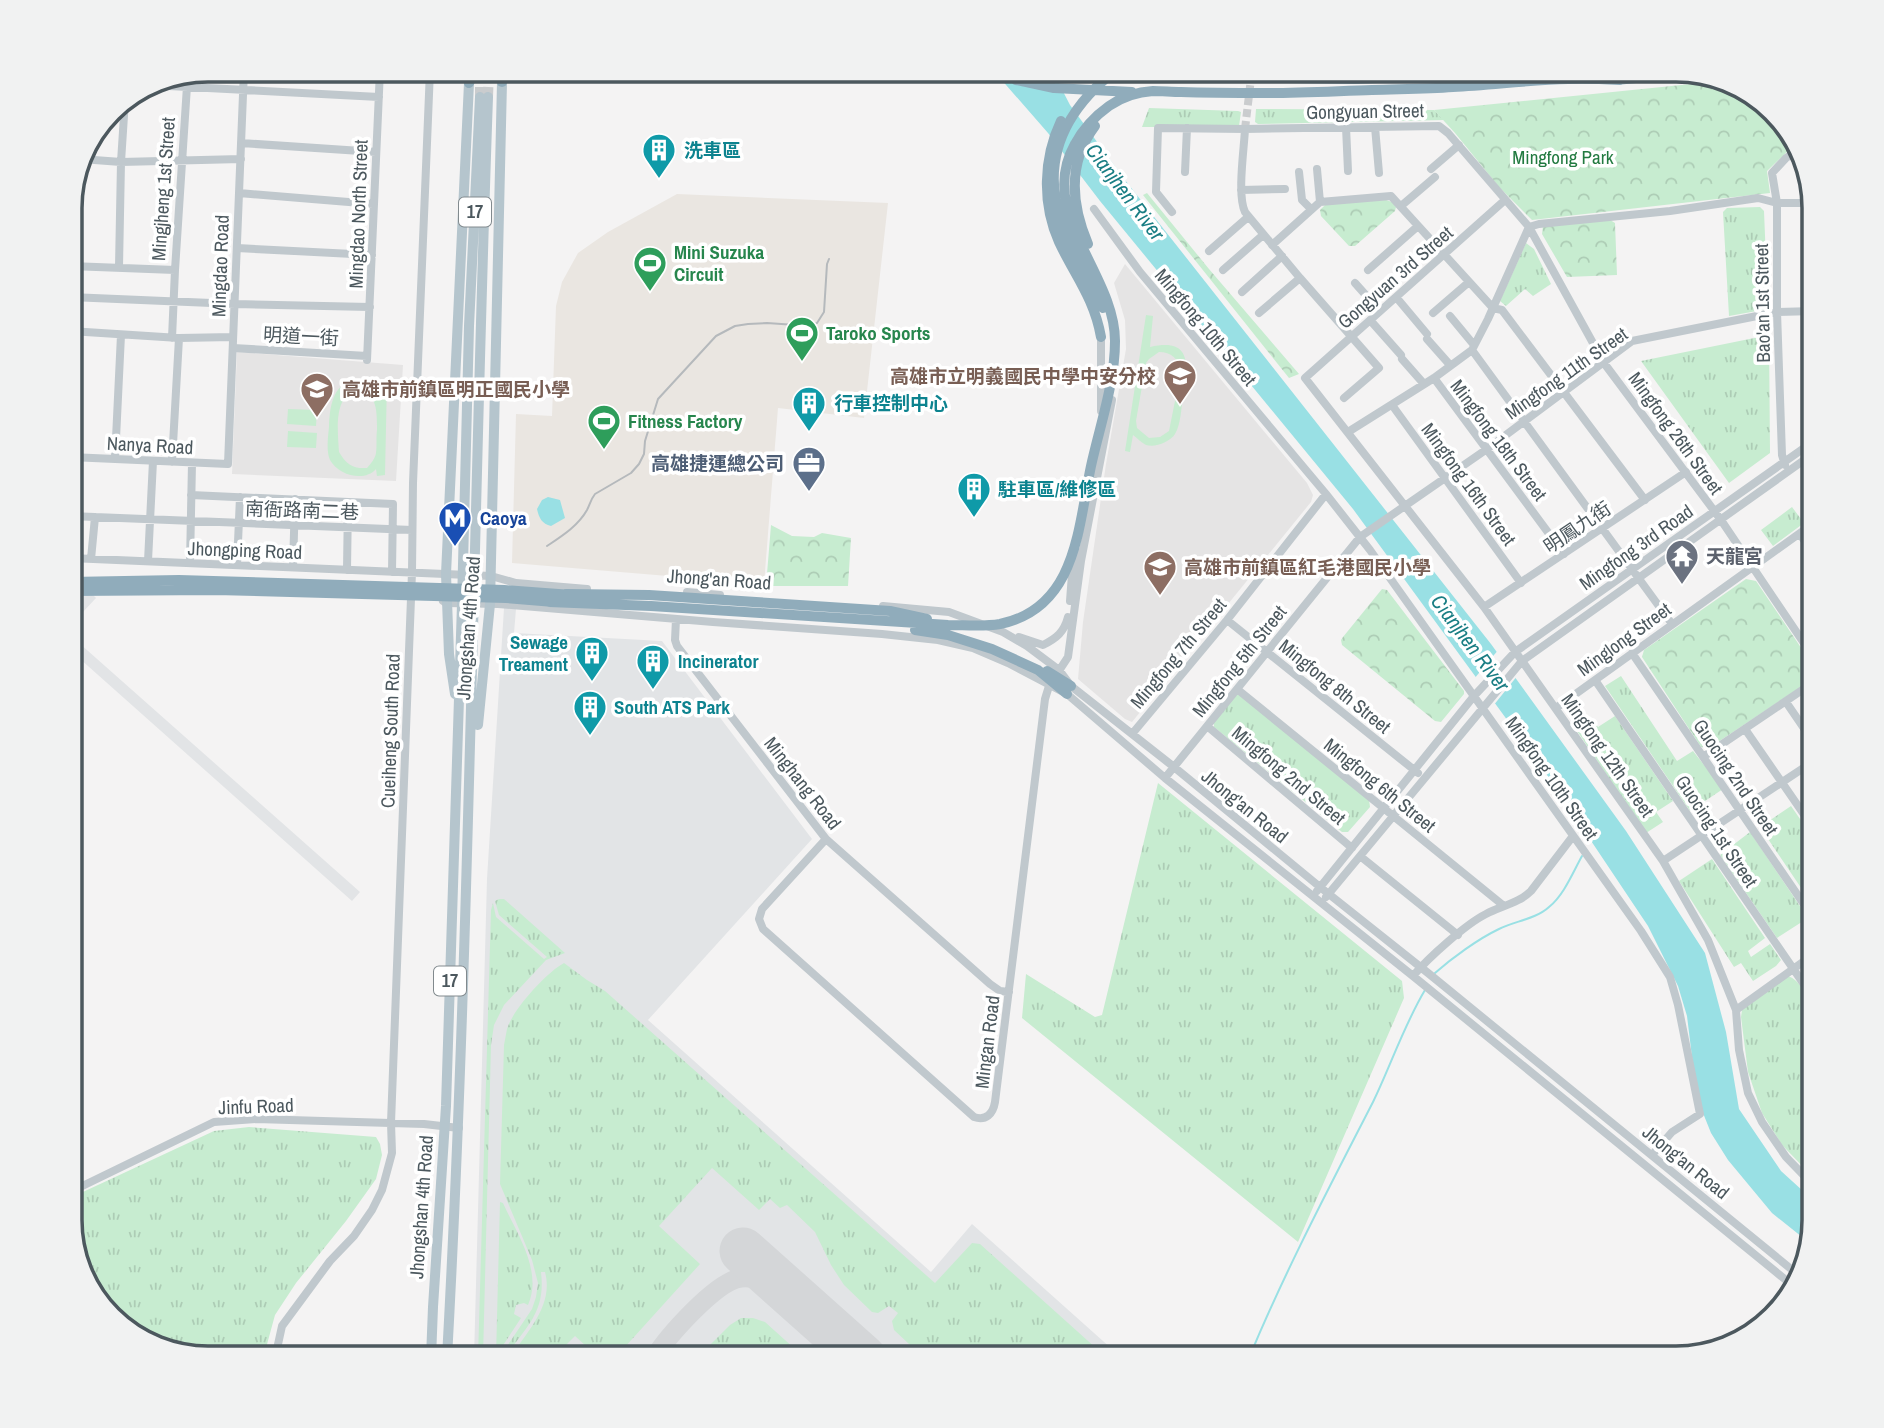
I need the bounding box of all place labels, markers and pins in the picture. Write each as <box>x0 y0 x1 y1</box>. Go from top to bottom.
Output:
building icon: 洗車區 <box>640 131 678 180</box>
place label: 洗車區 <box>684 137 741 163</box>
place label: Mini Suzuka Circuit <box>674 239 764 287</box>
sports icon: Mini Suzuka Circuit <box>631 244 669 293</box>
sports icon: Taroko Sports <box>783 314 821 363</box>
place label: Taroko Sports <box>826 320 930 346</box>
school or university icon: 高雄市立明義國民中學中安分校 <box>1161 357 1199 406</box>
place label: 高雄市立明義國民中學中安分校 <box>890 363 1156 389</box>
school or university icon: 高雄市前鎮區明正國民小學 <box>298 370 336 419</box>
place label: 高雄市前鎮區明正國民小學 <box>342 376 570 402</box>
building icon: 行車控制中心 <box>790 384 828 433</box>
place label: 行車控制中心 <box>834 390 948 416</box>
sports icon: Fitness Factory <box>585 402 623 451</box>
place label: Fitness Factory <box>628 408 743 434</box>
office icon: 高雄捷運總公司 <box>790 444 828 493</box>
place label: 高雄捷運總公司 <box>651 450 784 476</box>
building icon: 駐車區/維修區 <box>955 470 993 519</box>
place label: 駐車區/維修區 <box>998 476 1116 502</box>
metro station icon: Caoya <box>436 499 474 548</box>
place label: Caoya <box>480 505 527 531</box>
temple icon: 天龍宮 <box>1663 537 1701 586</box>
place label: 天龍宮 <box>1706 543 1763 569</box>
school or university icon: 高雄市前鎮區紅毛港國民小學 <box>1141 548 1179 597</box>
place label: 高雄市前鎮區紅毛港國民小學 <box>1184 554 1431 580</box>
place label: Sewage Treament <box>499 629 568 677</box>
building icon: Sewage Treament <box>573 634 611 683</box>
building icon: Incinerator <box>634 642 672 691</box>
place label: Incinerator <box>678 648 759 674</box>
building icon: South ATS Park <box>571 688 609 737</box>
place label: South ATS Park <box>614 694 730 720</box>

